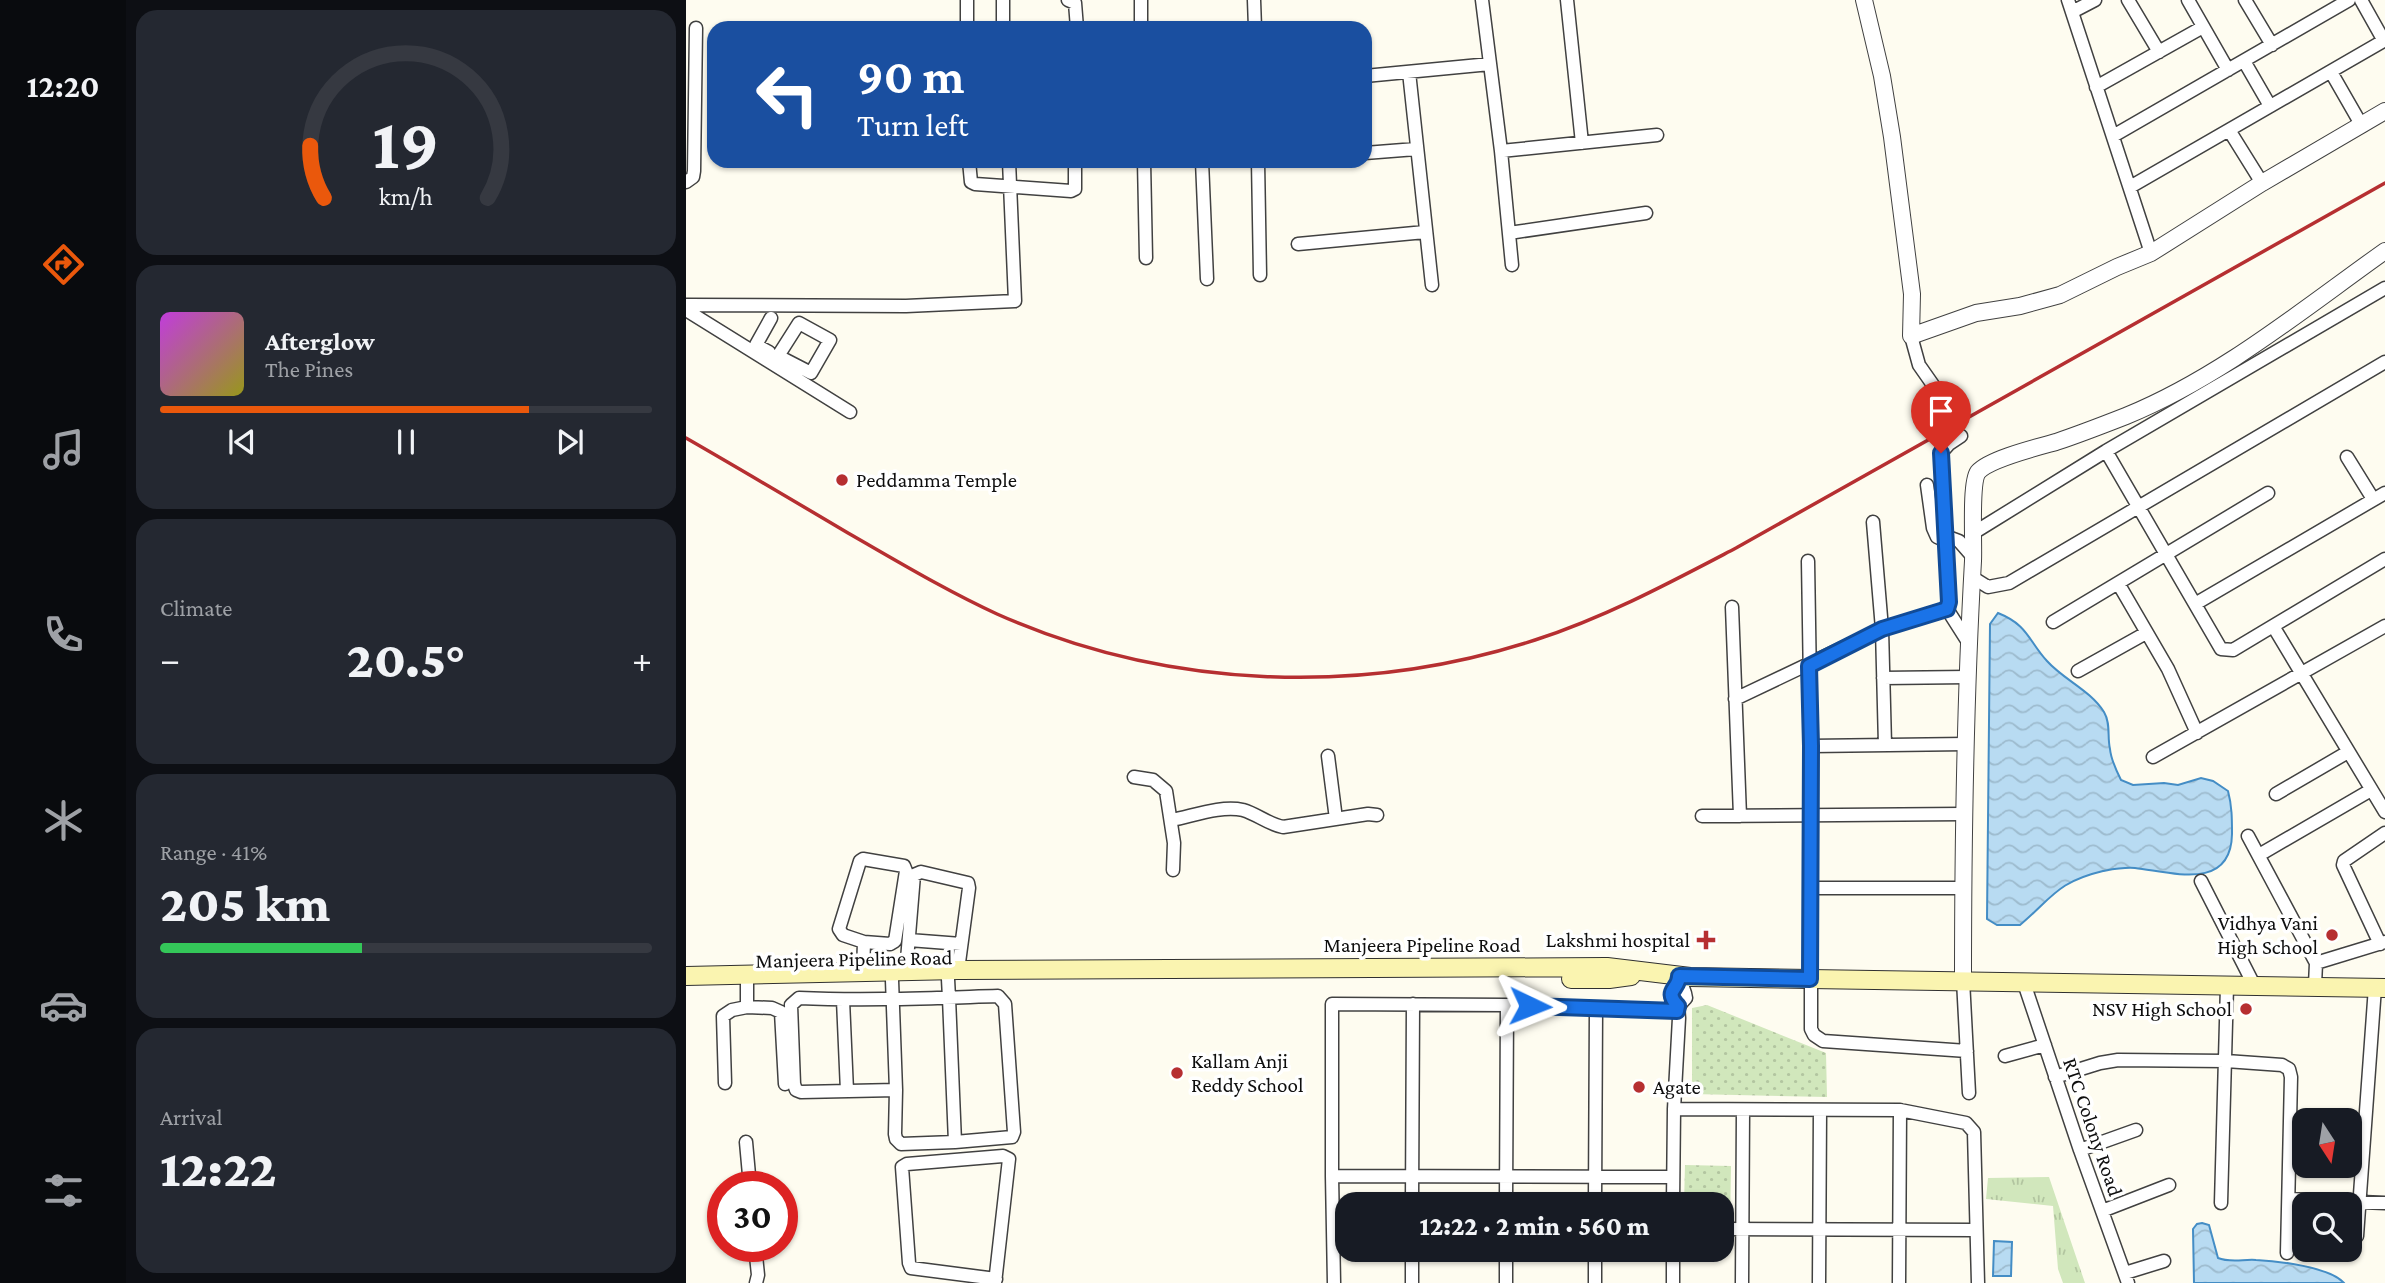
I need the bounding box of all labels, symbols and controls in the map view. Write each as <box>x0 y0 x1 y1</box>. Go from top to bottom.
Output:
icon: left <box>742 49 833 140</box>
text: 90 m <box>857 49 964 104</box>
text: 12:20 <box>27 68 99 104</box>
text: 19 <box>373 104 439 185</box>
text: Turn left <box>857 107 968 143</box>
text: km/h <box>379 183 433 210</box>
icon: directions <box>39 240 88 289</box>
text: Afterglow <box>265 327 375 356</box>
text: The Pines <box>265 356 353 382</box>
pin <box>1911 381 1971 453</box>
icon: arrive <box>1922 392 1960 430</box>
icon: previous <box>223 423 261 461</box>
icon: pause <box>387 423 425 461</box>
icon: next <box>551 423 589 461</box>
icon: music <box>39 425 88 474</box>
place label: Peddamma Temple <box>856 468 1017 492</box>
marker: Peddamma Temple <box>834 472 850 488</box>
text: Climate <box>160 595 232 621</box>
icon: phone <box>39 610 88 659</box>
text: 20.5° <box>346 630 466 688</box>
text: − <box>160 638 180 680</box>
text: + <box>632 638 652 680</box>
icon: climate <box>39 796 88 845</box>
text: Range · 41% <box>160 839 267 865</box>
text: 205 km <box>160 874 330 932</box>
place label: Vidhya Vani High School <box>2217 911 2318 959</box>
marker: Vidhya Vani High School <box>2324 927 2340 943</box>
place label: Lakshmi hospital <box>1546 928 1690 952</box>
marker: Lakshmi hospital <box>1696 930 1716 950</box>
street label: Manjeera Pipeline Road <box>1323 933 1521 957</box>
street label: Manjeera Pipeline Road <box>755 945 953 973</box>
position arrow <box>1493 969 1567 1043</box>
icon: car <box>39 981 88 1030</box>
place label: NSV High School <box>2092 997 2232 1021</box>
marker: NSV High School <box>2238 1001 2254 1017</box>
place label: Kallam Anji Reddy School <box>1191 1049 1303 1097</box>
street label: RTC Colony Road <box>2058 1055 2128 1199</box>
marker: Kallam Anji Reddy School <box>1169 1065 1185 1081</box>
place label: Agate <box>1653 1075 1701 1099</box>
marker: Agate <box>1631 1079 1647 1095</box>
text: Arrival <box>160 1104 223 1130</box>
north arrow <box>2292 1108 2362 1178</box>
map controls <box>2292 1108 2362 1262</box>
text: 12:22 <box>160 1139 277 1197</box>
icon: filters <box>39 1166 88 1215</box>
speed limit sign: 30 <box>707 1171 798 1262</box>
button: search <box>2292 1192 2362 1262</box>
text: 12:22 · 2 min · 560 m <box>1420 1212 1649 1241</box>

